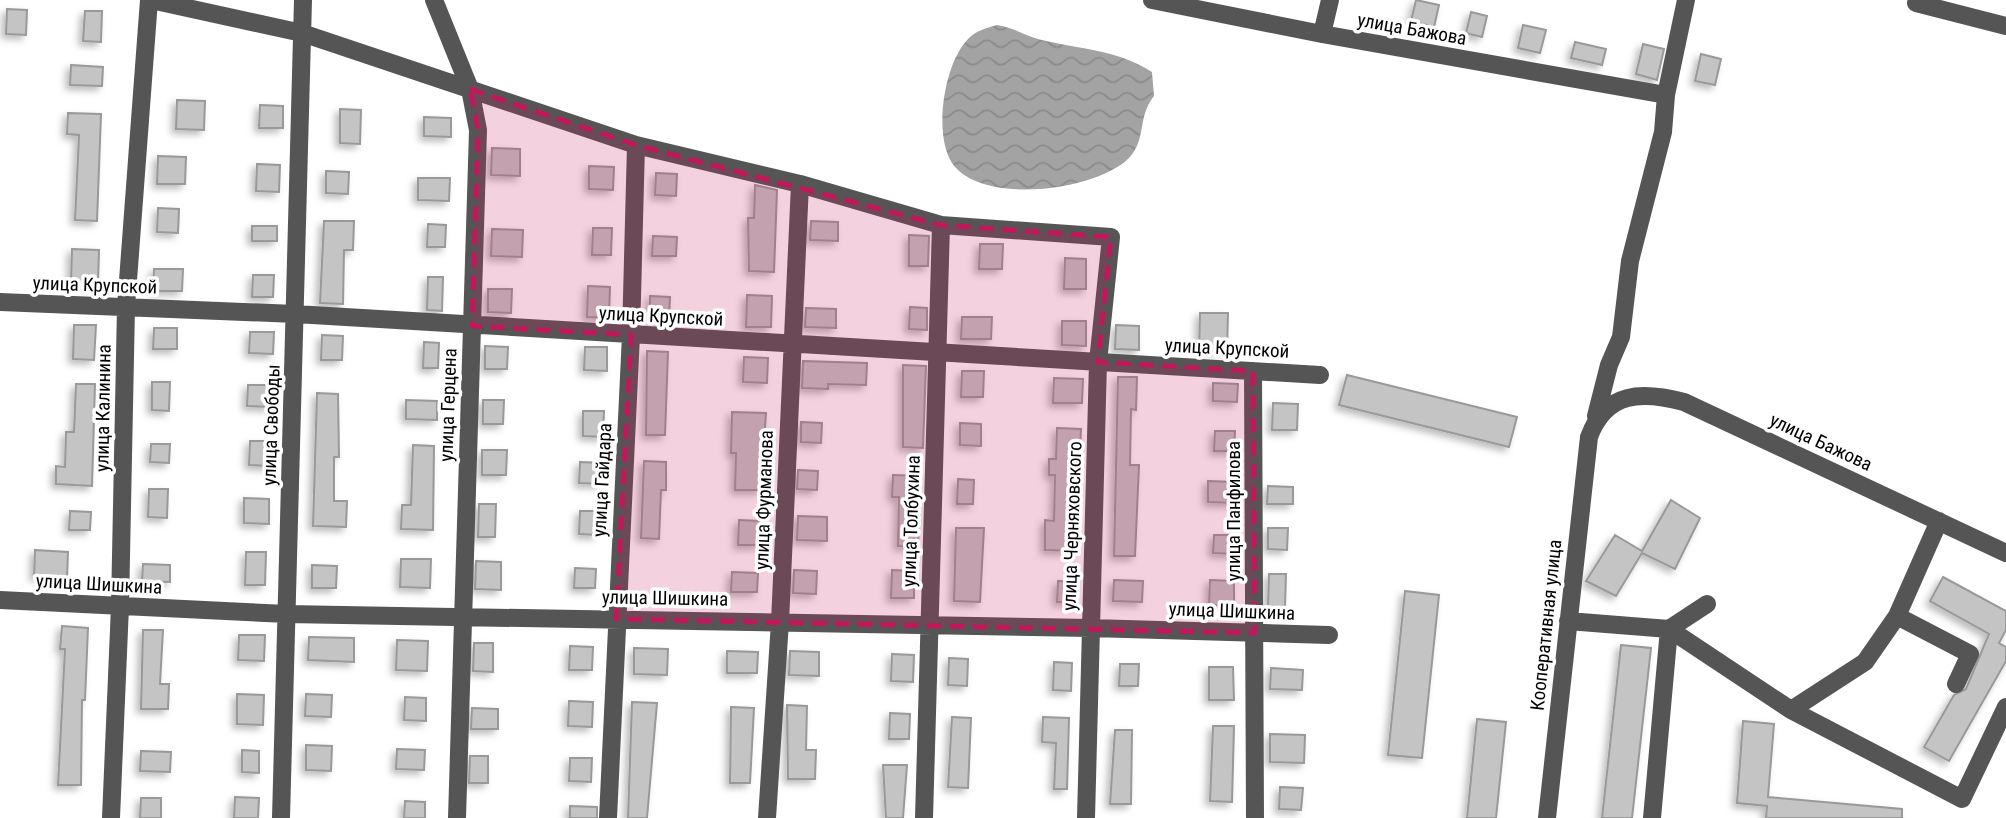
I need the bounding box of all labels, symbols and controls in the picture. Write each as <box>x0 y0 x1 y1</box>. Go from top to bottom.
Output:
street label: улица Бажова <box>1356 8 1468 50</box>
street label: улица Крупской <box>32 271 158 299</box>
street label: улица Крупской <box>598 301 724 331</box>
street label: улица Крупской <box>1164 333 1290 363</box>
street label: улица Калинина <box>90 344 116 472</box>
street label: улица Герцена <box>435 348 461 462</box>
street label: улица Свободы <box>257 364 285 486</box>
street label: улица Бажова <box>1766 408 1876 476</box>
street label: улица Гайдара <box>588 422 616 538</box>
street label: улица Фурманова <box>750 430 778 570</box>
street label: улица Черняховского <box>1058 441 1086 611</box>
street label: улица Панфилова <box>1222 441 1245 581</box>
street label: улица Толбухина <box>897 455 925 587</box>
street label: Кооперативная улица <box>1526 538 1566 712</box>
street label: улица Шишкина <box>35 569 163 599</box>
street label: улица Шишкина <box>602 585 728 611</box>
street label: улица Шишкина <box>1168 597 1296 625</box>

